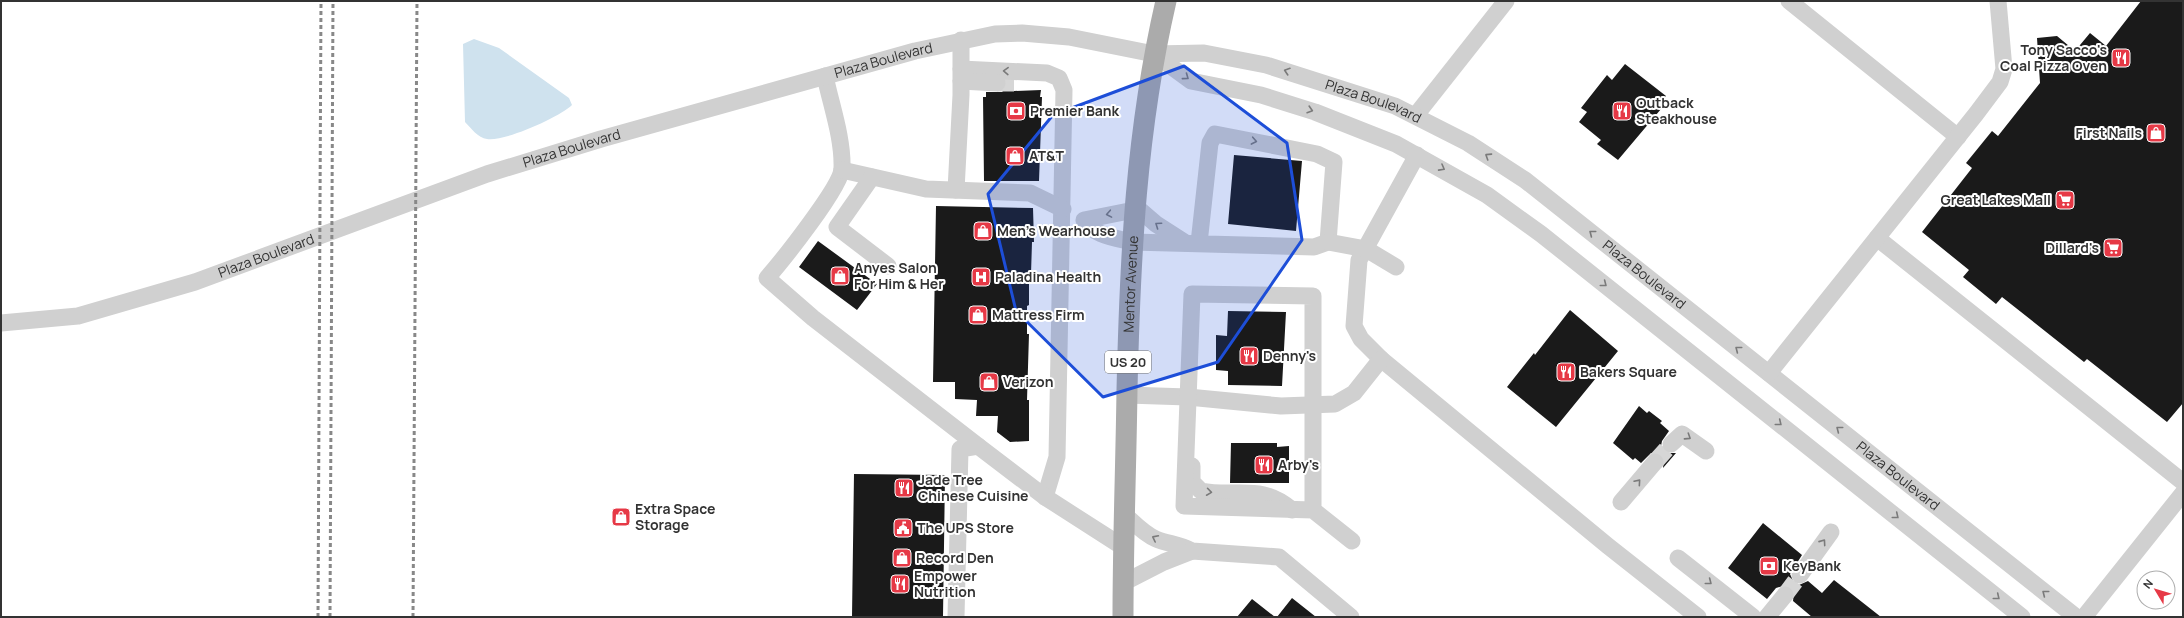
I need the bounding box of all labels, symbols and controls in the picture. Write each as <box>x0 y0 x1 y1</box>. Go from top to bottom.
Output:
street label: Plaza Boulevard <box>832 38 934 82</box>
place label: Tony Sacco's Coal Pizza Oven <box>2000 40 2107 75</box>
restaurant icon: Tony Sacco's Coal Pizza Oven <box>2110 47 2132 69</box>
one-way arrow <box>1003 67 1009 75</box>
one-way arrow <box>1283 68 1290 76</box>
one-way arrow <box>1181 72 1188 79</box>
street label: Plaza Boulevard <box>1323 74 1425 127</box>
place label: Outback Steakhouse <box>1636 93 1717 128</box>
bank icon: Premier Bank <box>1005 100 1027 122</box>
restaurant icon: Outback Steakhouse <box>1611 100 1633 122</box>
place label: Premier Bank <box>1030 101 1120 120</box>
one-way arrow <box>1307 105 1314 114</box>
shop icon: First Nails <box>2145 122 2167 144</box>
place label: First Nails <box>2075 123 2142 142</box>
street label: Plaza Boulevard <box>520 124 623 171</box>
one-way arrow <box>1250 137 1257 145</box>
shop icon: AT&T <box>1004 145 1026 167</box>
place label: AT&T <box>1029 146 1064 165</box>
one-way arrow <box>1485 153 1492 161</box>
one-way arrow <box>1438 164 1445 171</box>
supermarket icon: Great Lakes Mall <box>2054 189 2076 211</box>
place label: Great Lakes Mall <box>1940 190 2051 209</box>
one-way arrow <box>1105 209 1112 218</box>
shop icon: Men's Wearhouse <box>972 220 994 242</box>
place label: Men's Wearhouse <box>997 221 1116 240</box>
one-way arrow <box>1155 222 1162 230</box>
street label: Plaza Boulevard <box>215 229 317 282</box>
one-way arrow <box>1590 231 1597 238</box>
street label: Mentor Avenue <box>1119 235 1142 333</box>
street label: Plaza Boulevard <box>1599 235 1690 313</box>
supermarket icon: Dillard's <box>2102 237 2124 259</box>
place label: Dillard's <box>2045 238 2099 257</box>
place label: Anyes Salon For Him & Her <box>854 258 944 293</box>
shop icon: Anyes Salon For Him & Her <box>829 265 851 287</box>
hospital icon: Paladina Health <box>970 266 992 288</box>
place label: Paladina Health <box>995 267 1101 286</box>
one-way arrow <box>1600 279 1607 286</box>
shop icon: Mattress Firm <box>967 304 989 326</box>
place label: Mattress Firm <box>992 305 1085 324</box>
restaurant icon: Denny's <box>1238 345 1260 367</box>
place label: Denny's <box>1263 346 1317 365</box>
one-way arrow <box>1736 346 1743 353</box>
road number: US 20 <box>1105 351 1151 373</box>
restaurant icon: Bakers Square <box>1555 361 1577 383</box>
place label: Bakers Square <box>1580 362 1677 381</box>
shop icon: Verizon <box>978 371 1000 393</box>
place label: Verizon <box>1003 372 1053 391</box>
one-way arrow <box>1775 418 1782 425</box>
one-way arrow <box>1836 426 1843 433</box>
one-way arrow <box>1684 433 1691 440</box>
street label: Plaza Boulevard <box>1853 437 1944 514</box>
restaurant icon: Arby's <box>1253 454 1275 476</box>
place label: Arby's <box>1278 455 1319 474</box>
place label: Jade Tree Chinese Cuisine <box>918 470 1029 505</box>
restaurant icon: Jade Tree Chinese Cuisine <box>893 477 915 499</box>
one-way arrow <box>1634 479 1641 487</box>
one-way arrow <box>1206 487 1213 496</box>
place label: Extra Space Storage <box>635 499 715 534</box>
shop icon: Extra Space Storage <box>610 506 632 528</box>
one-way arrow <box>1891 511 1898 518</box>
public building icon: The UPS Store <box>892 517 914 539</box>
place label: The UPS Store <box>917 518 1014 537</box>
one-way arrow <box>1152 535 1160 543</box>
one-way arrow <box>1819 540 1826 547</box>
shop icon: Record Den <box>891 547 913 569</box>
place label: Record Den <box>916 548 994 567</box>
bank icon: KeyBank <box>1758 555 1780 577</box>
place label: KeyBank <box>1783 556 1841 575</box>
place label: Empower Nutrition <box>914 566 977 601</box>
north arrow <box>2136 570 2176 610</box>
restaurant icon: Empower Nutrition <box>889 573 911 595</box>
text: N <box>2139 576 2156 591</box>
one-way arrow <box>1704 578 1711 585</box>
one-way arrow <box>2043 590 2050 597</box>
one-way arrow <box>1993 592 2000 599</box>

